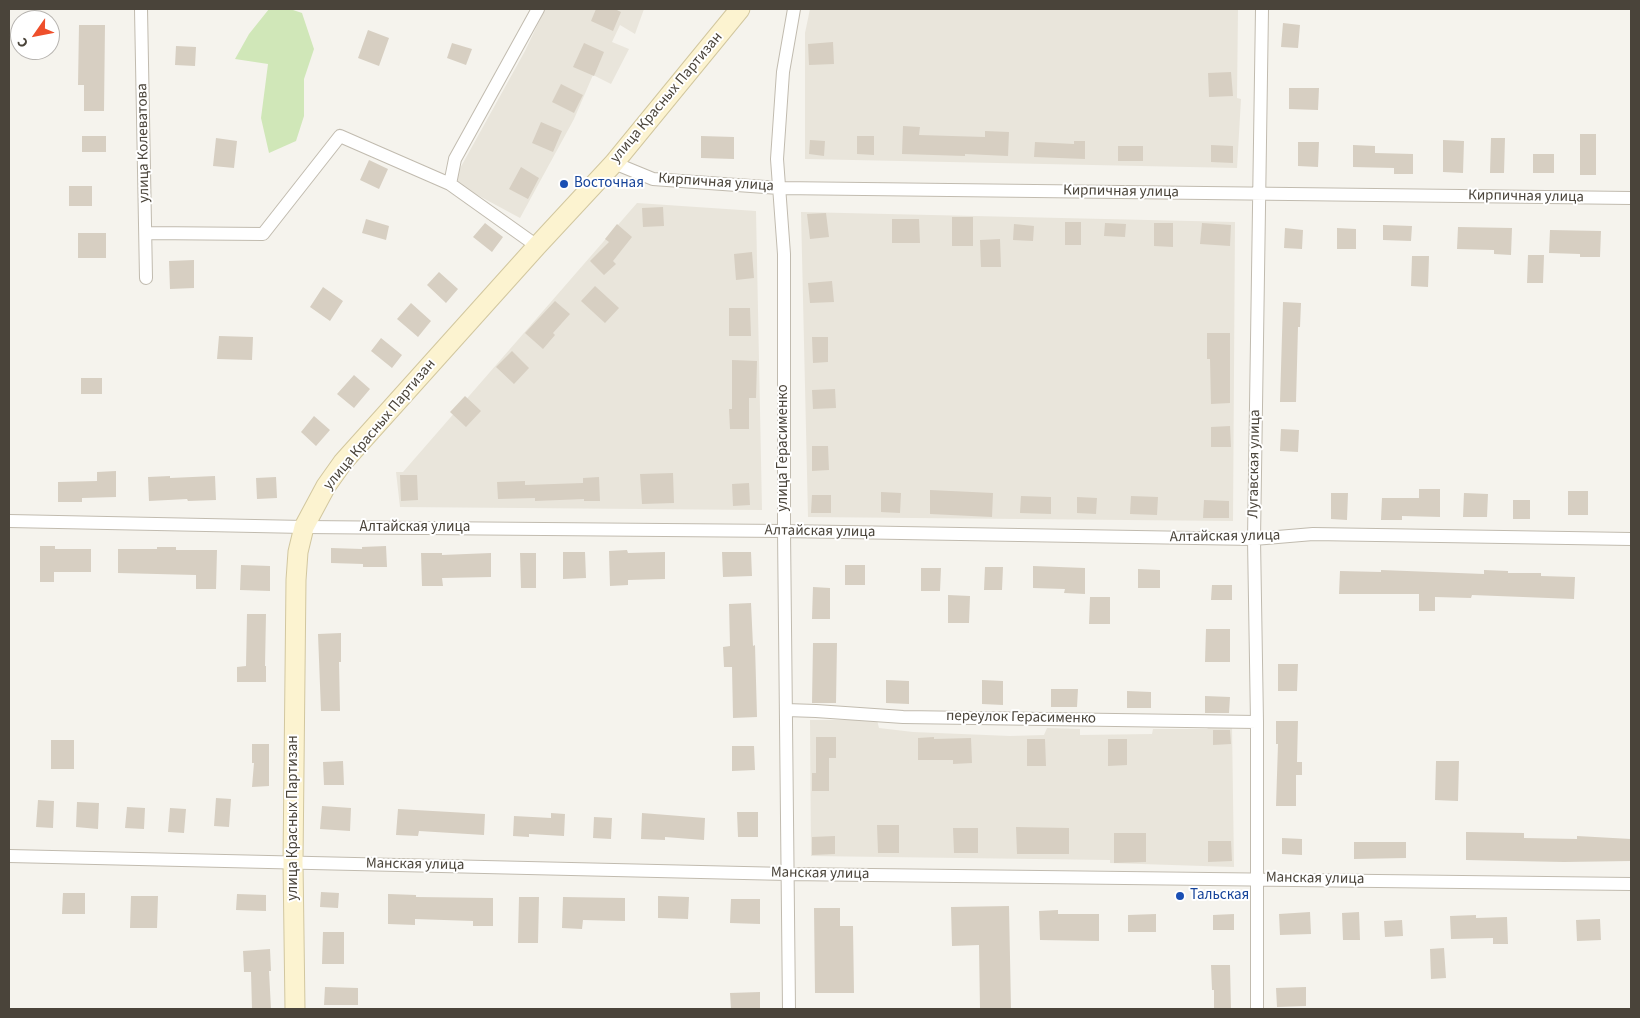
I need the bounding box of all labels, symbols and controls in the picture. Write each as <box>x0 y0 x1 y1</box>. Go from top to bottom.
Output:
north arrow <box>10 10 60 60</box>
street label: улица Красных Партизан <box>607 29 727 167</box>
text: С <box>13 34 34 51</box>
street label: улица Колеватова <box>134 83 154 203</box>
street label: Кирпичная улица <box>658 170 774 196</box>
place label: Восточная <box>574 175 644 193</box>
marker: Восточная <box>558 178 570 190</box>
street label: Кирпичная улица <box>1063 182 1179 202</box>
street label: Кирпичная улица <box>1468 187 1584 207</box>
street label: улица Красных Партизан <box>320 356 440 494</box>
street label: улица Герасименко <box>775 384 793 512</box>
street label: Лугавская улица <box>1245 409 1265 519</box>
street label: Алтайская улица <box>360 519 470 537</box>
street label: Алтайская улица <box>764 522 876 542</box>
street label: Алтайская улица <box>1169 527 1281 547</box>
street label: переулок Герасименко <box>946 708 1096 728</box>
street label: улица Красных Партизан <box>285 735 303 901</box>
street label: Манская улица <box>366 855 464 875</box>
street label: Манская улица <box>771 864 869 884</box>
street label: Манская улица <box>1266 869 1364 889</box>
place label: Тальская <box>1190 887 1249 905</box>
marker: Тальская <box>1174 890 1186 902</box>

